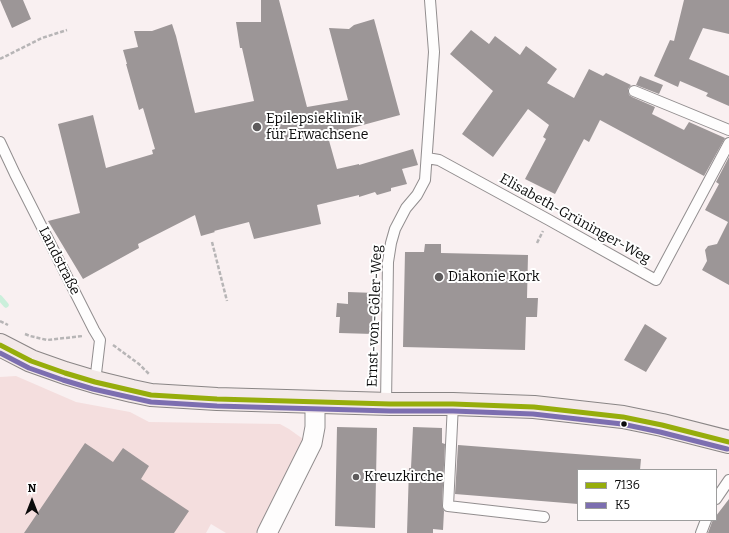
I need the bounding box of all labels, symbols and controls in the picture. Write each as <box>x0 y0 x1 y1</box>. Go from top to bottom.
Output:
place label: Epilepsieklinik für Erwachsene <box>266 111 369 144</box>
marker: Epilepsieklinik für Erwachsene <box>251 121 263 133</box>
street label: Elisabeth-Grüninger-Weg <box>497 170 653 268</box>
street label: Landstraße <box>35 224 83 298</box>
street label: Ernst-von-Göler-Weg <box>364 244 386 388</box>
place label: Diakonie Kork <box>448 269 540 285</box>
marker: Diakonie Kork <box>433 271 445 283</box>
unlabelled marker <box>619 419 629 429</box>
place label: Kreuzkirche <box>364 469 443 485</box>
legend <box>577 469 717 521</box>
marker: Kreuzkirche <box>351 472 361 482</box>
text: 7136 <box>615 478 640 492</box>
north arrow <box>12 481 52 521</box>
text: N <box>28 482 36 495</box>
text: K5 <box>615 498 630 512</box>

